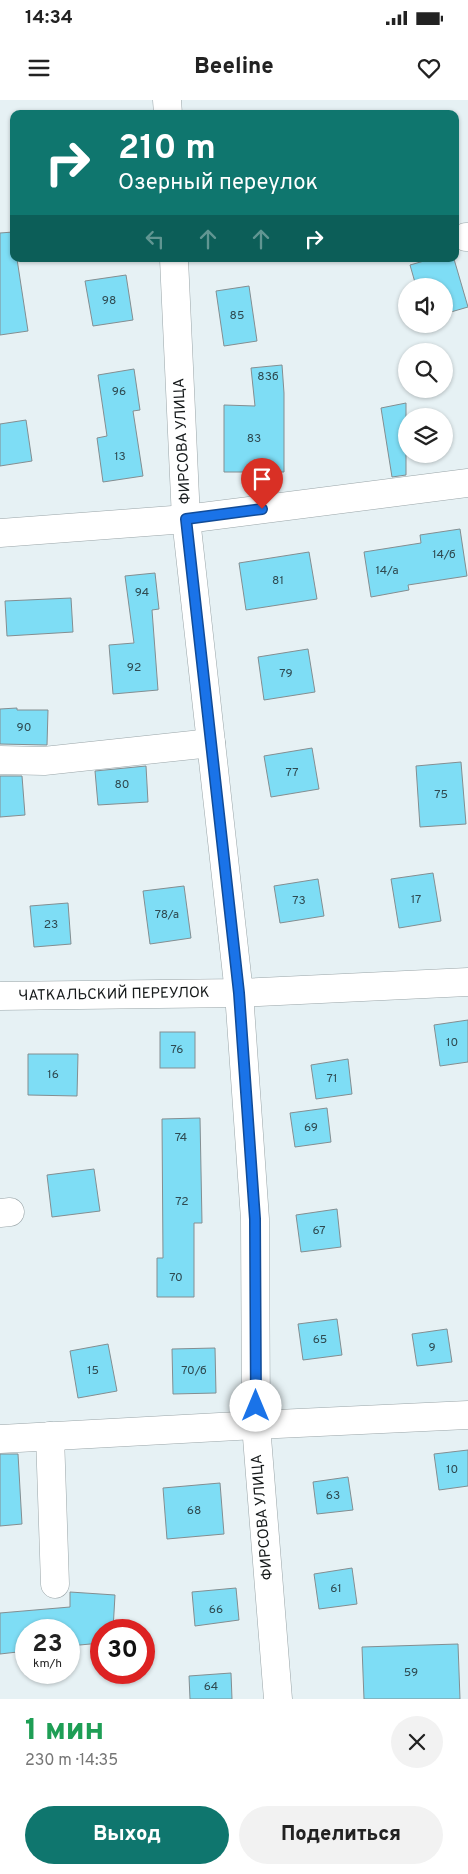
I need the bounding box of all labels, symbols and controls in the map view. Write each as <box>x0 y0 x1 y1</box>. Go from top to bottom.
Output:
text: 14:34 <box>25 6 73 30</box>
icon: menu <box>25 54 53 82</box>
text: Beeline <box>194 54 274 81</box>
icon: heart <box>415 54 443 82</box>
text: 210 m <box>118 127 216 171</box>
icon: right <box>35 130 100 195</box>
text: Озерный переулок <box>118 170 318 197</box>
icon: left <box>141 225 169 253</box>
icon: ahead <box>194 225 222 253</box>
icon: ahead <box>247 225 275 253</box>
icon: right <box>300 225 328 253</box>
map controls <box>398 278 453 463</box>
button: sound <box>398 278 453 333</box>
house number: 98 <box>102 293 116 309</box>
house number: 85 <box>230 308 244 324</box>
button: search <box>398 343 453 398</box>
house number: 83б <box>257 369 279 385</box>
street label: ФИРСОВА УЛИЦА <box>170 377 196 505</box>
house number: 96 <box>112 384 126 400</box>
button: layers <box>398 408 453 463</box>
house number: 83 <box>247 431 261 447</box>
house number: 13 <box>114 449 126 465</box>
pin <box>241 458 283 509</box>
icon: arrive <box>248 465 276 493</box>
house number: 14/б <box>432 547 456 563</box>
house number: 14/а <box>375 563 399 579</box>
house number: 81 <box>272 573 284 589</box>
house number: 94 <box>135 585 149 601</box>
house number: 92 <box>127 660 141 676</box>
house number: 79 <box>279 666 293 682</box>
house number: 90 <box>17 720 31 736</box>
house number: 77 <box>286 765 298 781</box>
house number: 80 <box>115 777 129 793</box>
house number: 75 <box>434 787 448 803</box>
house number: 17 <box>411 892 421 908</box>
house number: 73 <box>292 893 306 909</box>
house number: 78/а <box>155 907 179 923</box>
house number: 23 <box>44 917 58 933</box>
street label: ЧАТКАЛЬСКИЙ ПЕРЕУЛОК <box>18 982 210 1006</box>
house number: 10 <box>446 1035 458 1051</box>
house number: 76 <box>171 1042 183 1058</box>
house number: 16 <box>47 1067 59 1083</box>
house number: 71 <box>327 1071 337 1087</box>
house number: 69 <box>304 1120 318 1136</box>
house number: 74 <box>175 1130 187 1146</box>
house number: 72 <box>175 1194 189 1210</box>
house number: 67 <box>312 1223 326 1239</box>
house number: 70 <box>169 1270 183 1286</box>
house number: 65 <box>313 1332 327 1348</box>
house number: 9 <box>428 1340 436 1356</box>
house number: 15 <box>87 1363 99 1379</box>
house number: 70/б <box>181 1363 207 1379</box>
position arrow <box>229 1379 281 1431</box>
street label: ФИРСОВА УЛИЦА <box>248 1453 278 1581</box>
house number: 10 <box>446 1462 458 1478</box>
house number: 63 <box>326 1488 340 1504</box>
house number: 68 <box>187 1503 201 1519</box>
house number: 61 <box>330 1581 342 1597</box>
house number: 66 <box>209 1602 223 1618</box>
speed limit sign: 30 <box>90 1619 155 1684</box>
text: 23 <box>32 1629 63 1661</box>
text: km/h <box>33 1656 62 1672</box>
house number: 59 <box>404 1665 418 1681</box>
house number: 64 <box>204 1679 218 1695</box>
text: 1 мин <box>25 1713 104 1750</box>
button: close <box>391 1716 443 1768</box>
text: 230 m · 14:35 <box>25 1751 118 1771</box>
button: Выход <box>25 1806 229 1864</box>
button: Поделиться <box>239 1806 443 1864</box>

